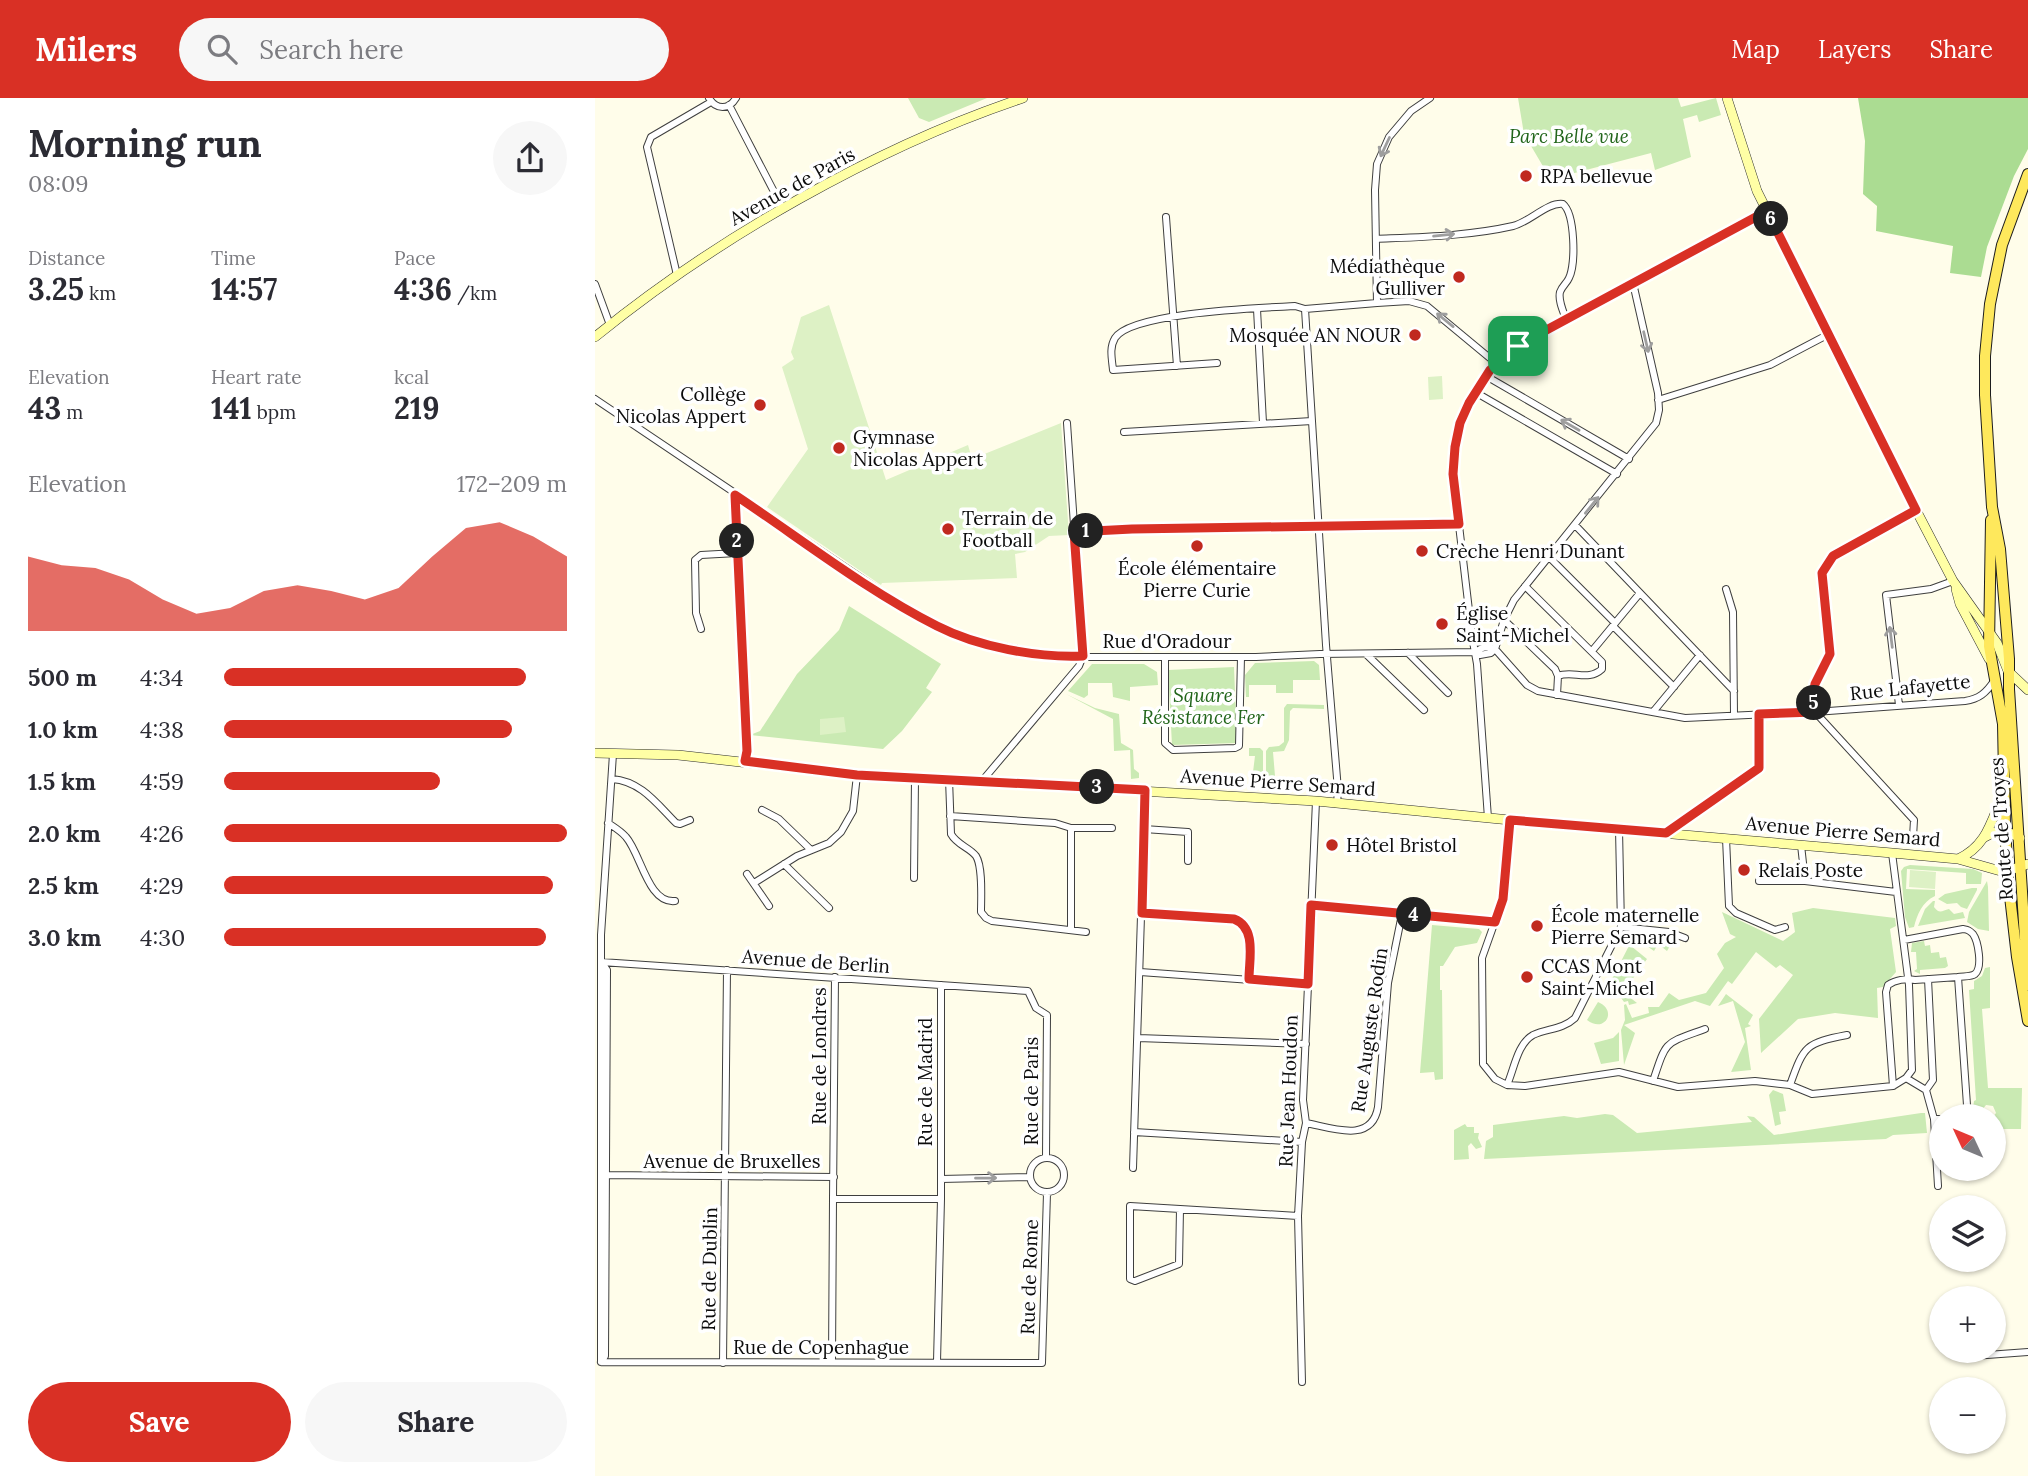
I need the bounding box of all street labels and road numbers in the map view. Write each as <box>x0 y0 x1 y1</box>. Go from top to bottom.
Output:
street label: Avenue de Paris <box>724 142 859 231</box>
street label: Rue d'Oradour <box>1103 629 1232 653</box>
street label: Rue Lafayette <box>1849 669 1971 705</box>
street label: Route de Troyes <box>1984 756 2018 901</box>
street label: Avenue Pierre Semard <box>1179 763 1376 801</box>
street label: Avenue Pierre Semard <box>1744 810 1941 851</box>
street label: Avenue de Berlin <box>740 944 891 978</box>
street label: Rue Auguste Rodin <box>1346 946 1392 1114</box>
street label: Rue de Londres <box>807 987 831 1125</box>
street label: Rue Jean Houdon <box>1273 1014 1303 1168</box>
street label: Rue de Madrid <box>913 1018 937 1146</box>
street label: Rue de Paris <box>1019 1036 1043 1145</box>
street label: Avenue de Bruxelles <box>642 1149 821 1173</box>
street label: Rue de Dublin <box>696 1207 722 1331</box>
street label: Rue de Rome <box>1015 1219 1043 1335</box>
street label: Rue de Copenhague <box>733 1335 909 1359</box>

